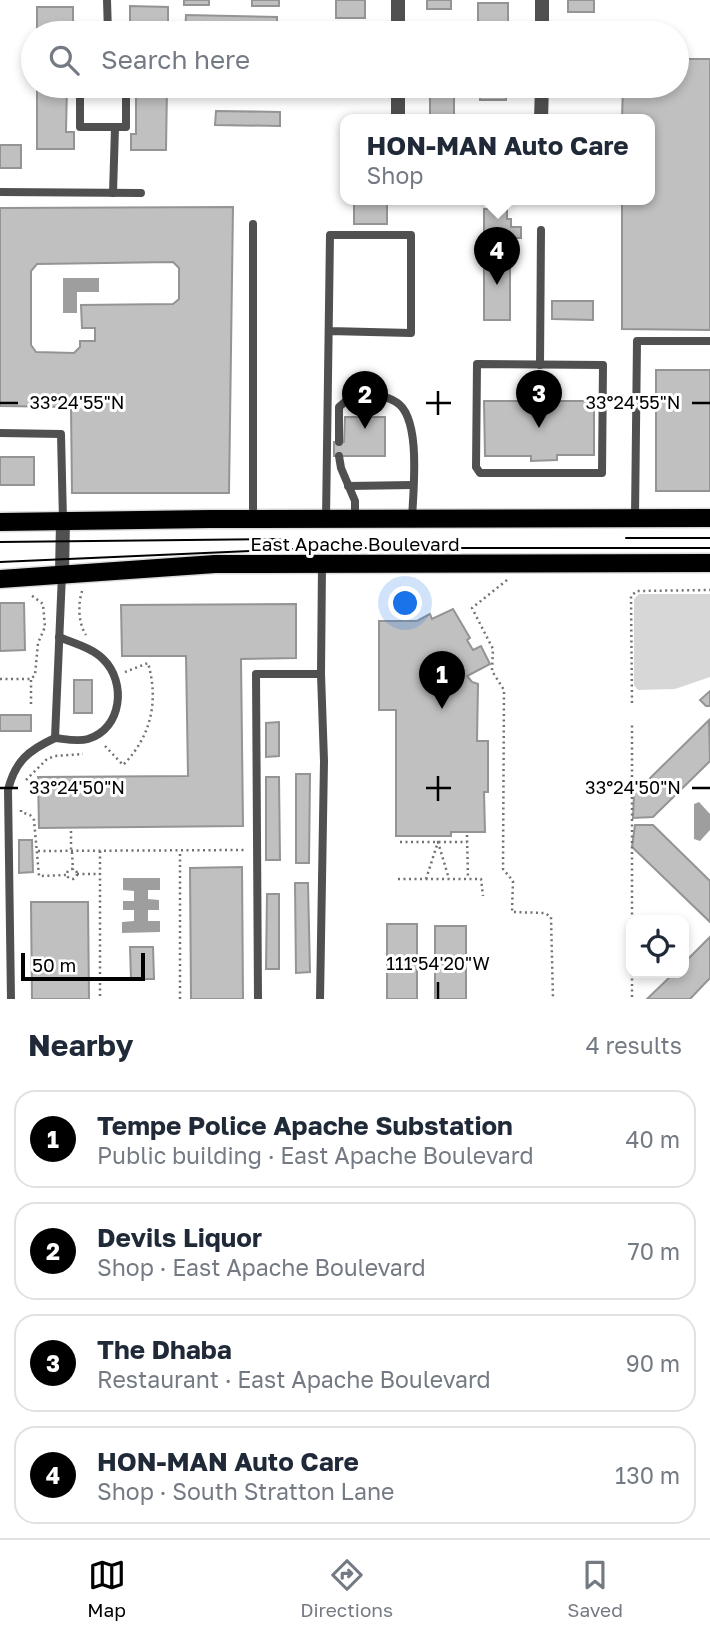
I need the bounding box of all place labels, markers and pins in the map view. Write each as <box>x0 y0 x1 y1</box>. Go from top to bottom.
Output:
pin: 4 <box>474 227 520 285</box>
pin: 3 <box>516 370 562 428</box>
pin: 2 <box>342 371 388 429</box>
pin: 1 <box>419 651 465 709</box>

